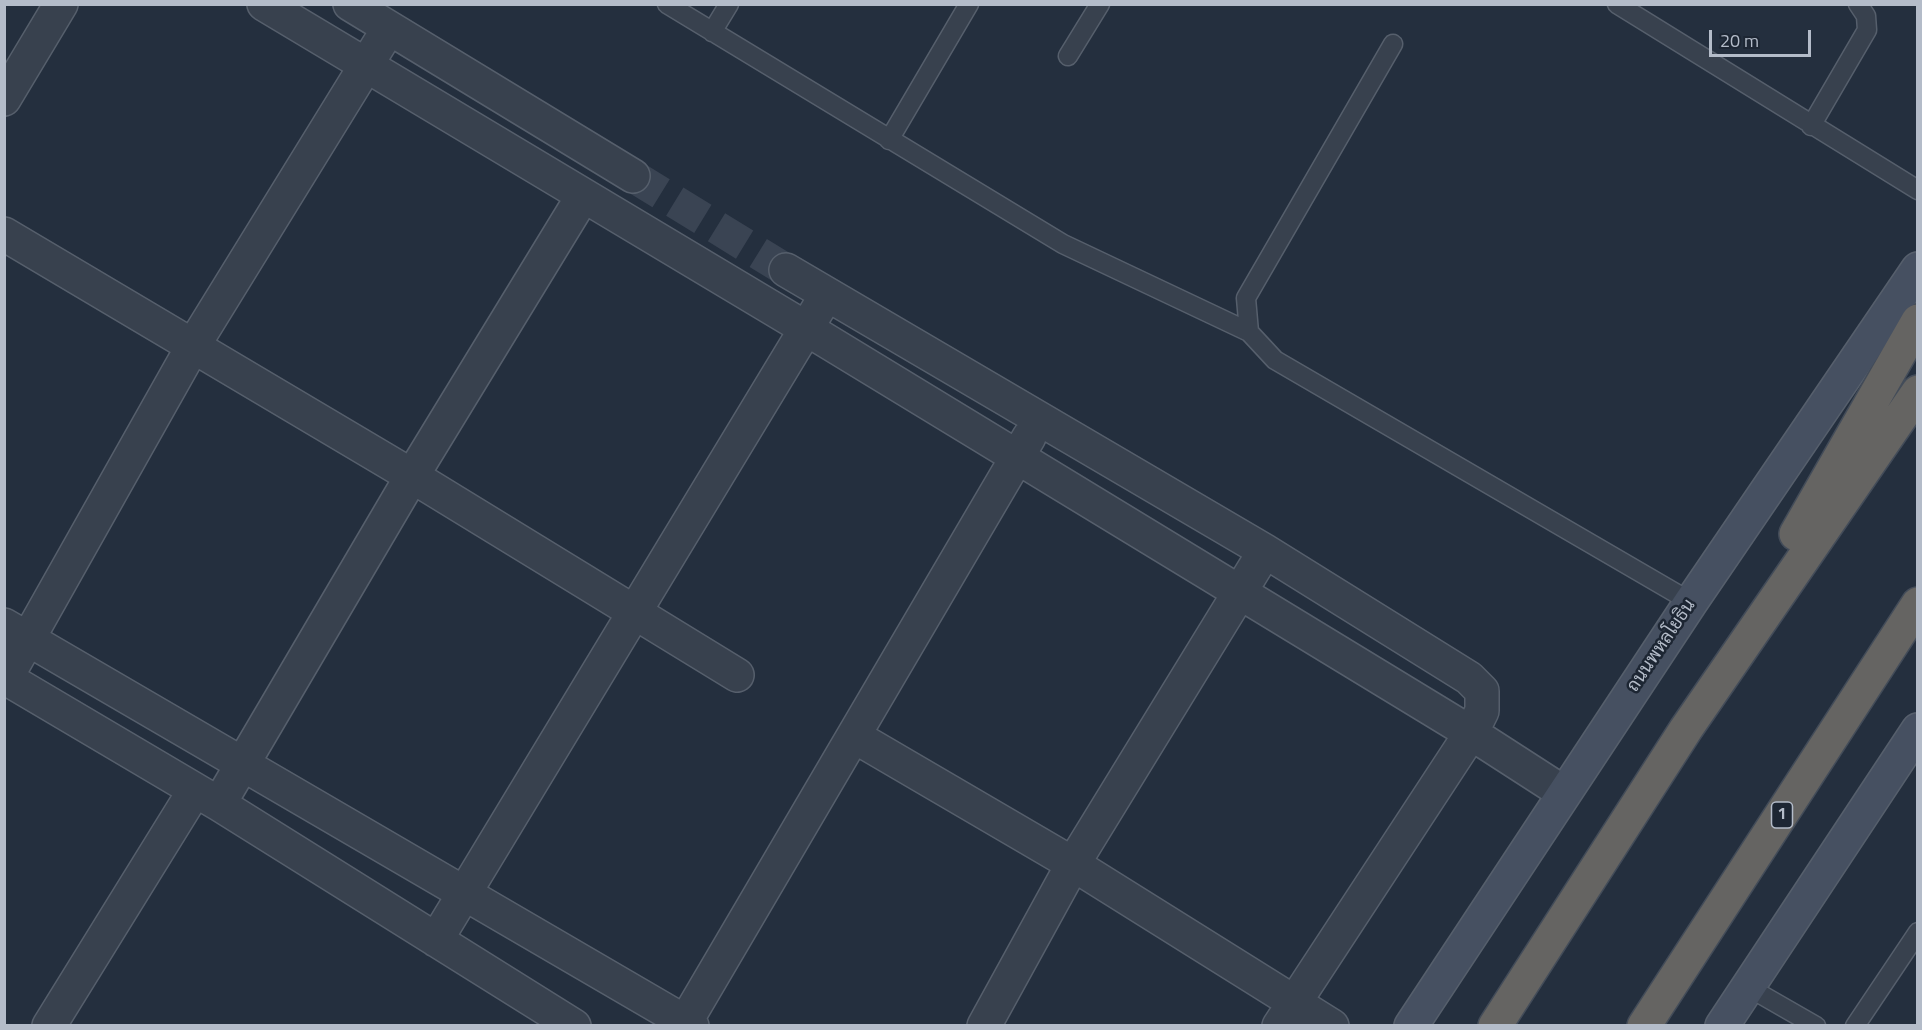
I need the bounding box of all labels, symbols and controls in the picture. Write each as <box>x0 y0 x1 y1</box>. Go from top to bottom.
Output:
scale bar <box>1712 18 1814 56</box>
text: 20 m <box>1720 27 1759 54</box>
street label: ถนนพหลโยธิน <box>1623 596 1701 696</box>
road number: 1 <box>1772 802 1792 828</box>

